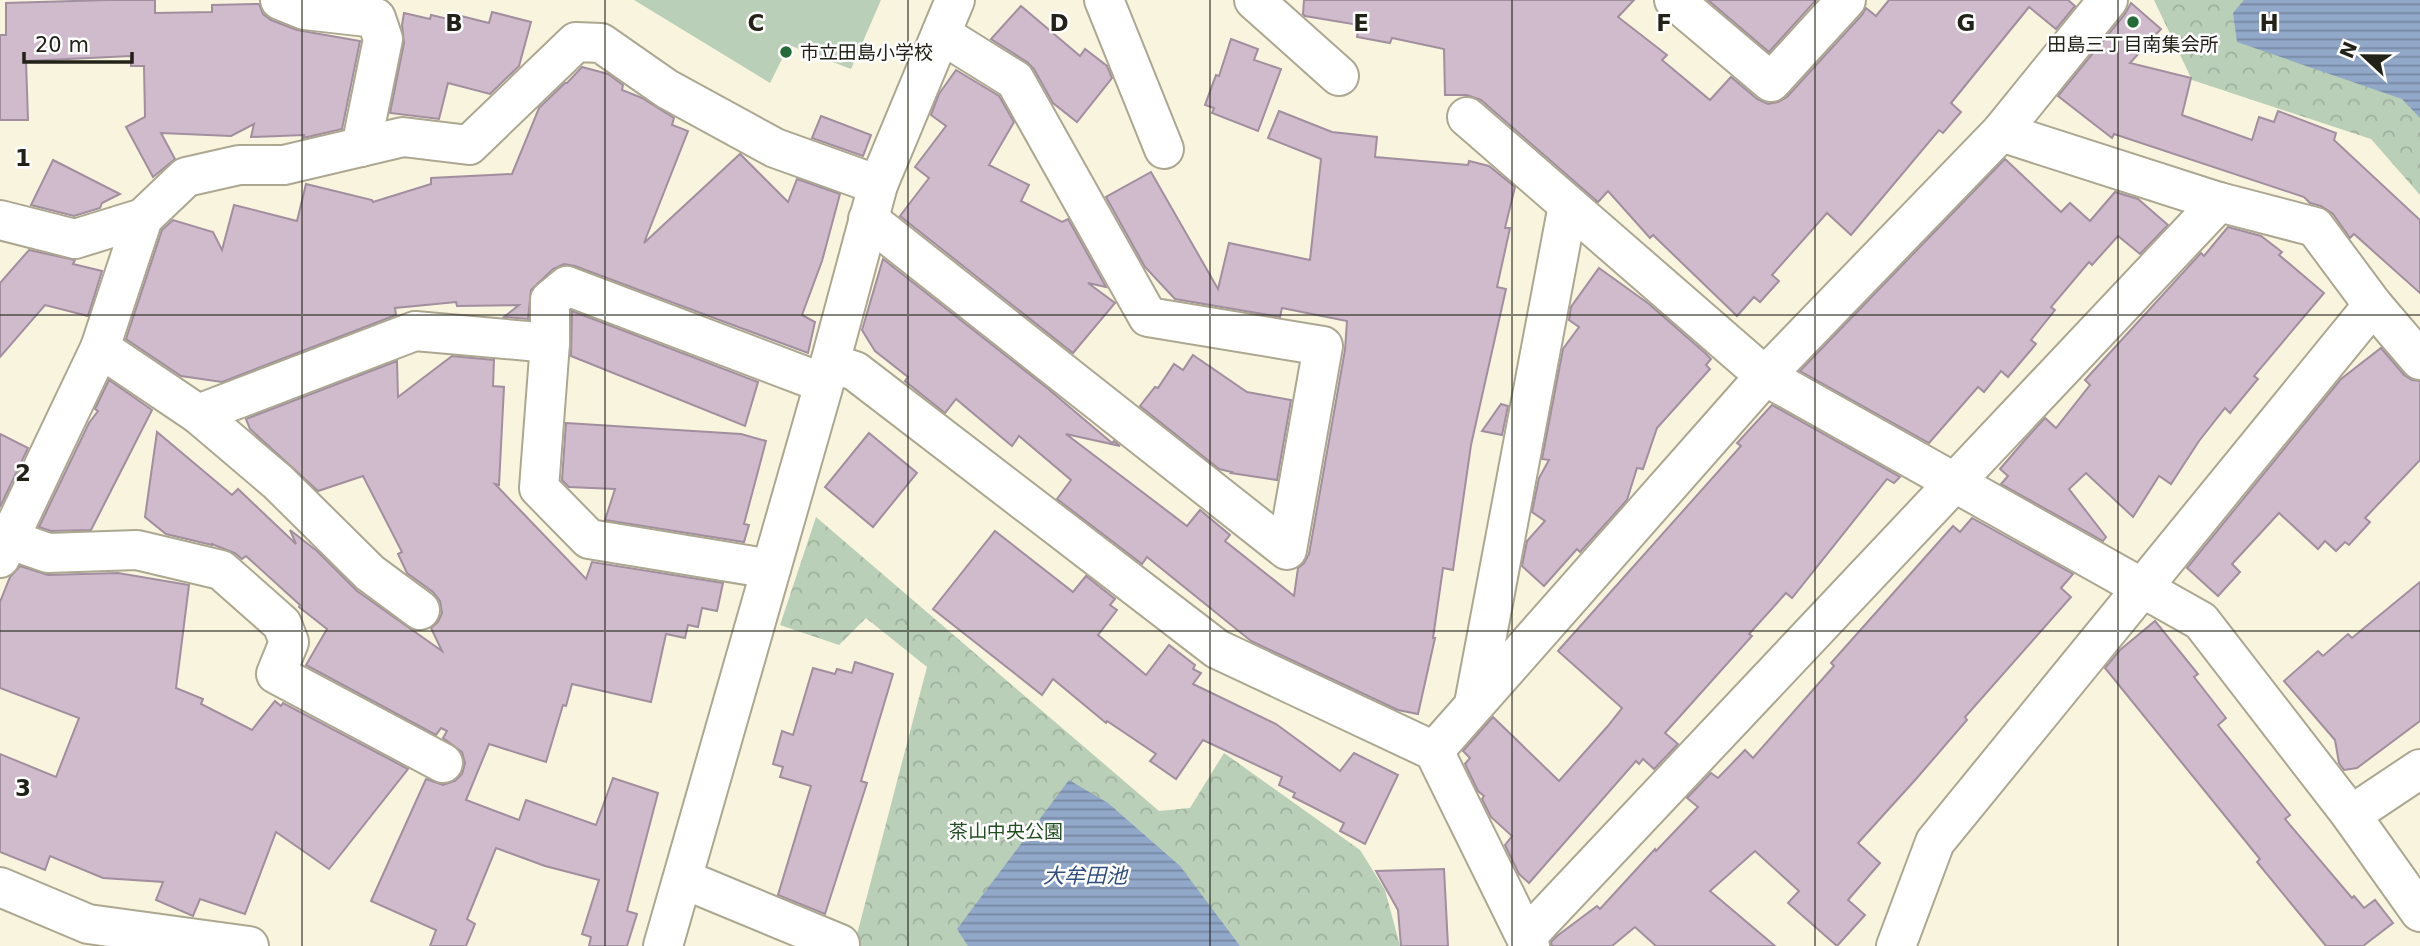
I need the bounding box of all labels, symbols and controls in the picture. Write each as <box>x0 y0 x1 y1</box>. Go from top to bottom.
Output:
text: B <box>445 10 463 36</box>
text: C <box>748 10 764 36</box>
text: D <box>1049 10 1069 36</box>
text: E <box>1353 10 1369 36</box>
text: F <box>1656 10 1672 36</box>
text: G <box>1957 10 1975 36</box>
text: H <box>2259 10 2279 36</box>
marker: 田島三丁目南集会所 <box>2125 14 2141 30</box>
scale bar <box>24 21 133 65</box>
north arrow <box>2329 21 2399 91</box>
text: 20 m <box>35 33 89 57</box>
place label: 田島三丁目南集会所 <box>2047 33 2219 55</box>
text: N <box>2335 38 2361 61</box>
place label: 市立田島小学校 <box>800 41 933 63</box>
marker: 市立田島小学校 <box>778 44 794 60</box>
text: 1 <box>15 145 31 171</box>
text: 2 <box>15 460 31 486</box>
text: 3 <box>15 775 31 801</box>
park label: 茶山中央公園 <box>949 820 1063 842</box>
water label: 大牟田池 <box>1043 864 1129 888</box>

